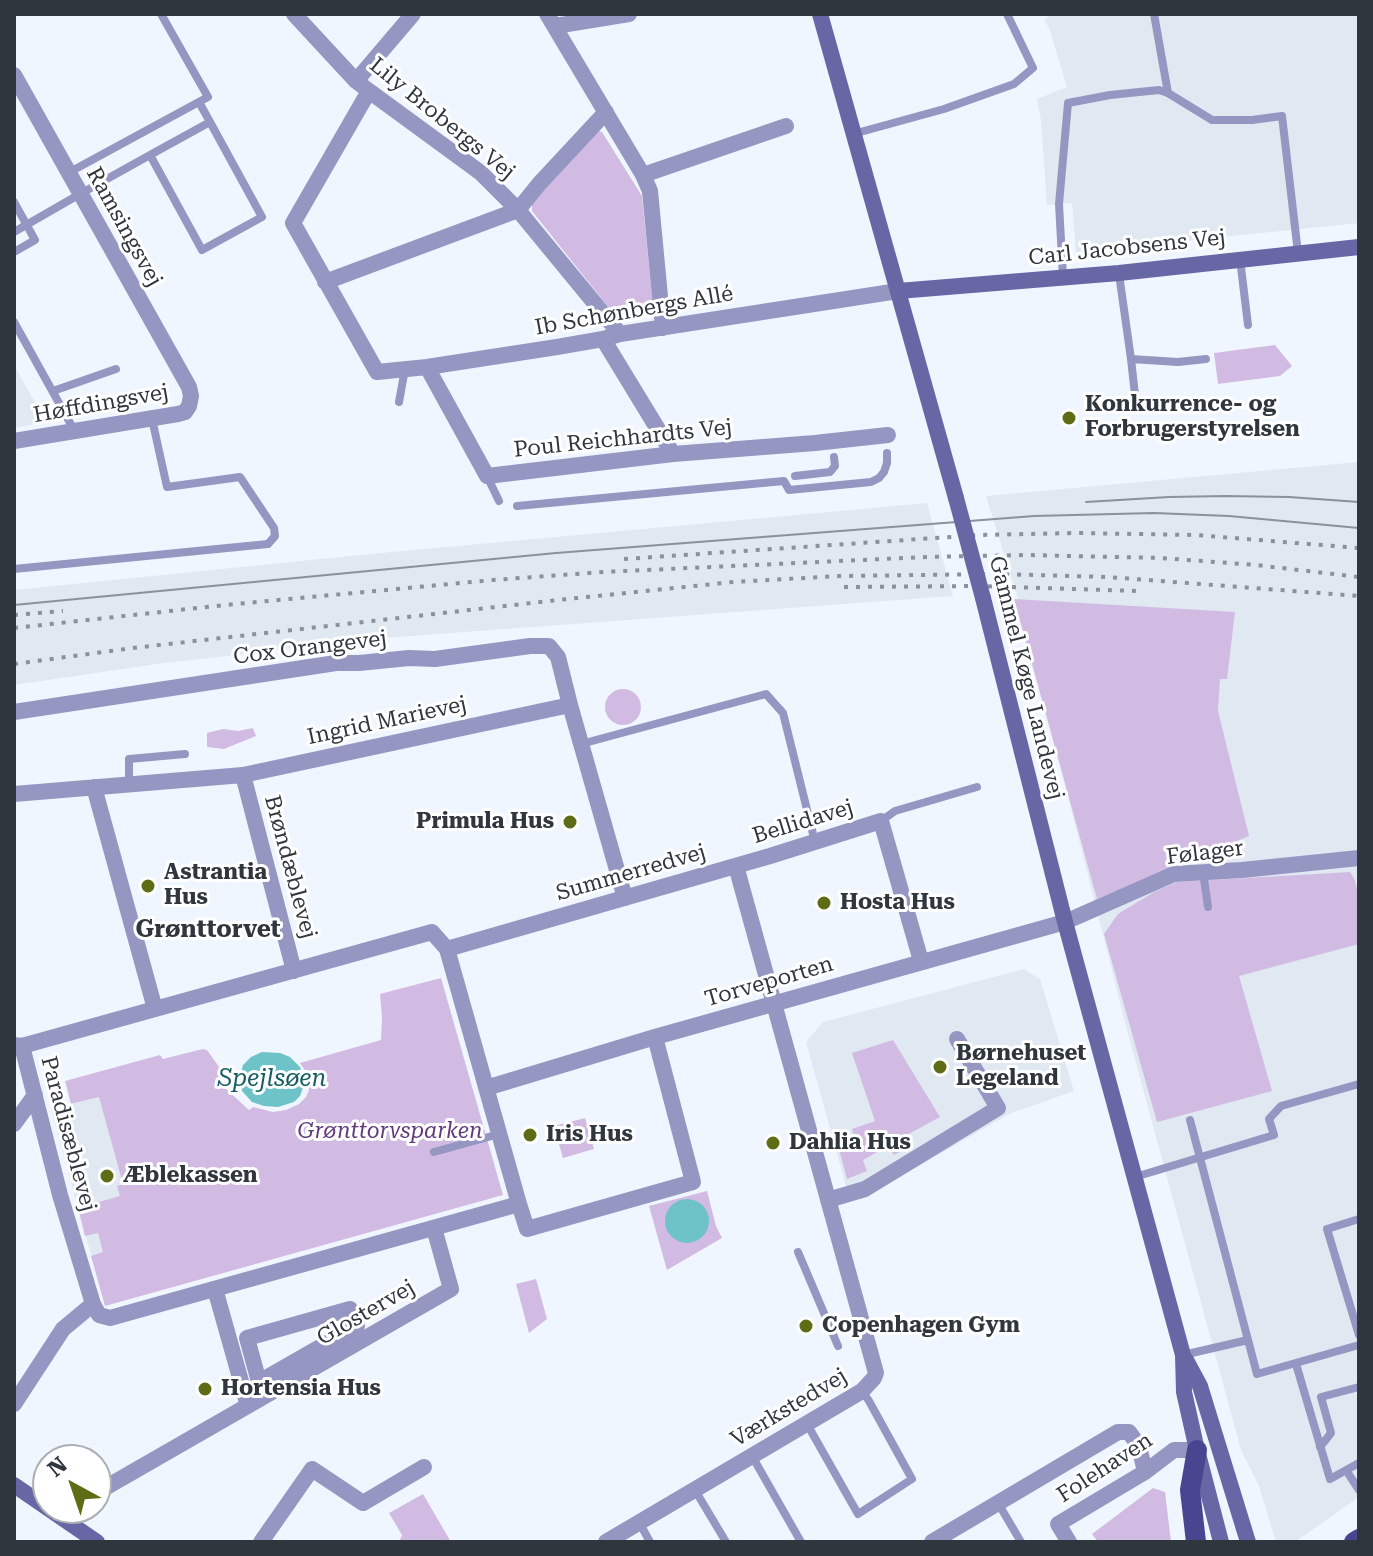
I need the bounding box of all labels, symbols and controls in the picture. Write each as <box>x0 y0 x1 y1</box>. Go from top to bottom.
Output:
street label: Lily Brobergs Vej <box>364 52 520 186</box>
street label: Ramsingsvej <box>80 163 168 291</box>
street label: Carl Jacobsens Vej <box>1027 225 1227 271</box>
street label: Ib Schønbergs Allé <box>533 281 735 341</box>
street label: Høffdingsvej <box>31 379 171 429</box>
place label: Konkurrence- og Forbrugerstyrelsen <box>1085 392 1300 444</box>
marker: Konkurrence- og Forbrugerstyrelsen <box>1060 409 1078 427</box>
street label: Poul Reichhardts Vej <box>512 414 734 464</box>
street label: Gammel Køge Landevej <box>983 554 1069 802</box>
street label: Cox Orangevej <box>232 625 388 671</box>
street label: Ingrid Marievej <box>305 691 469 751</box>
street label: Brøndæblevej <box>258 792 322 942</box>
street label: Bellidavej <box>750 794 856 850</box>
place label: Primula Hus <box>416 809 554 835</box>
marker: Primula Hus <box>561 813 579 831</box>
street label: Følager <box>1165 835 1245 871</box>
street label: Summerredvej <box>553 839 709 907</box>
place label: Astrantia Hus <box>164 860 267 912</box>
marker: Astrantia Hus <box>139 877 157 895</box>
place label: Hosta Hus <box>840 890 955 916</box>
marker: Hosta Hus <box>815 894 833 912</box>
district label: Grønttorvet <box>135 916 281 944</box>
street label: Torveporten <box>702 951 836 1013</box>
place label: Børnehuset Legeland <box>956 1041 1086 1092</box>
street label: Paradisæblevej <box>35 1053 101 1215</box>
marker: Børnehuset Legeland <box>931 1058 949 1076</box>
water label: Spejlsøen <box>218 1065 326 1093</box>
park label: Grønttorvsparken <box>298 1119 482 1145</box>
place label: Iris Hus <box>546 1122 633 1148</box>
marker: Iris Hus <box>521 1126 539 1144</box>
place label: Dahlia Hus <box>789 1130 911 1156</box>
marker: Dahlia Hus <box>764 1134 782 1152</box>
place label: Æblekassen <box>123 1163 258 1189</box>
marker: Æblekassen <box>98 1167 116 1185</box>
street label: Glostervej <box>313 1275 419 1351</box>
place label: Copenhagen Gym <box>822 1313 1020 1339</box>
marker: Copenhagen Gym <box>797 1317 815 1335</box>
street label: Værkstedvej <box>726 1363 852 1453</box>
place label: Hortensia Hus <box>221 1376 381 1402</box>
marker: Hortensia Hus <box>196 1380 214 1398</box>
street label: Folehaven <box>1052 1427 1158 1509</box>
north arrow <box>32 1444 112 1524</box>
text: N <box>43 1452 72 1482</box>

